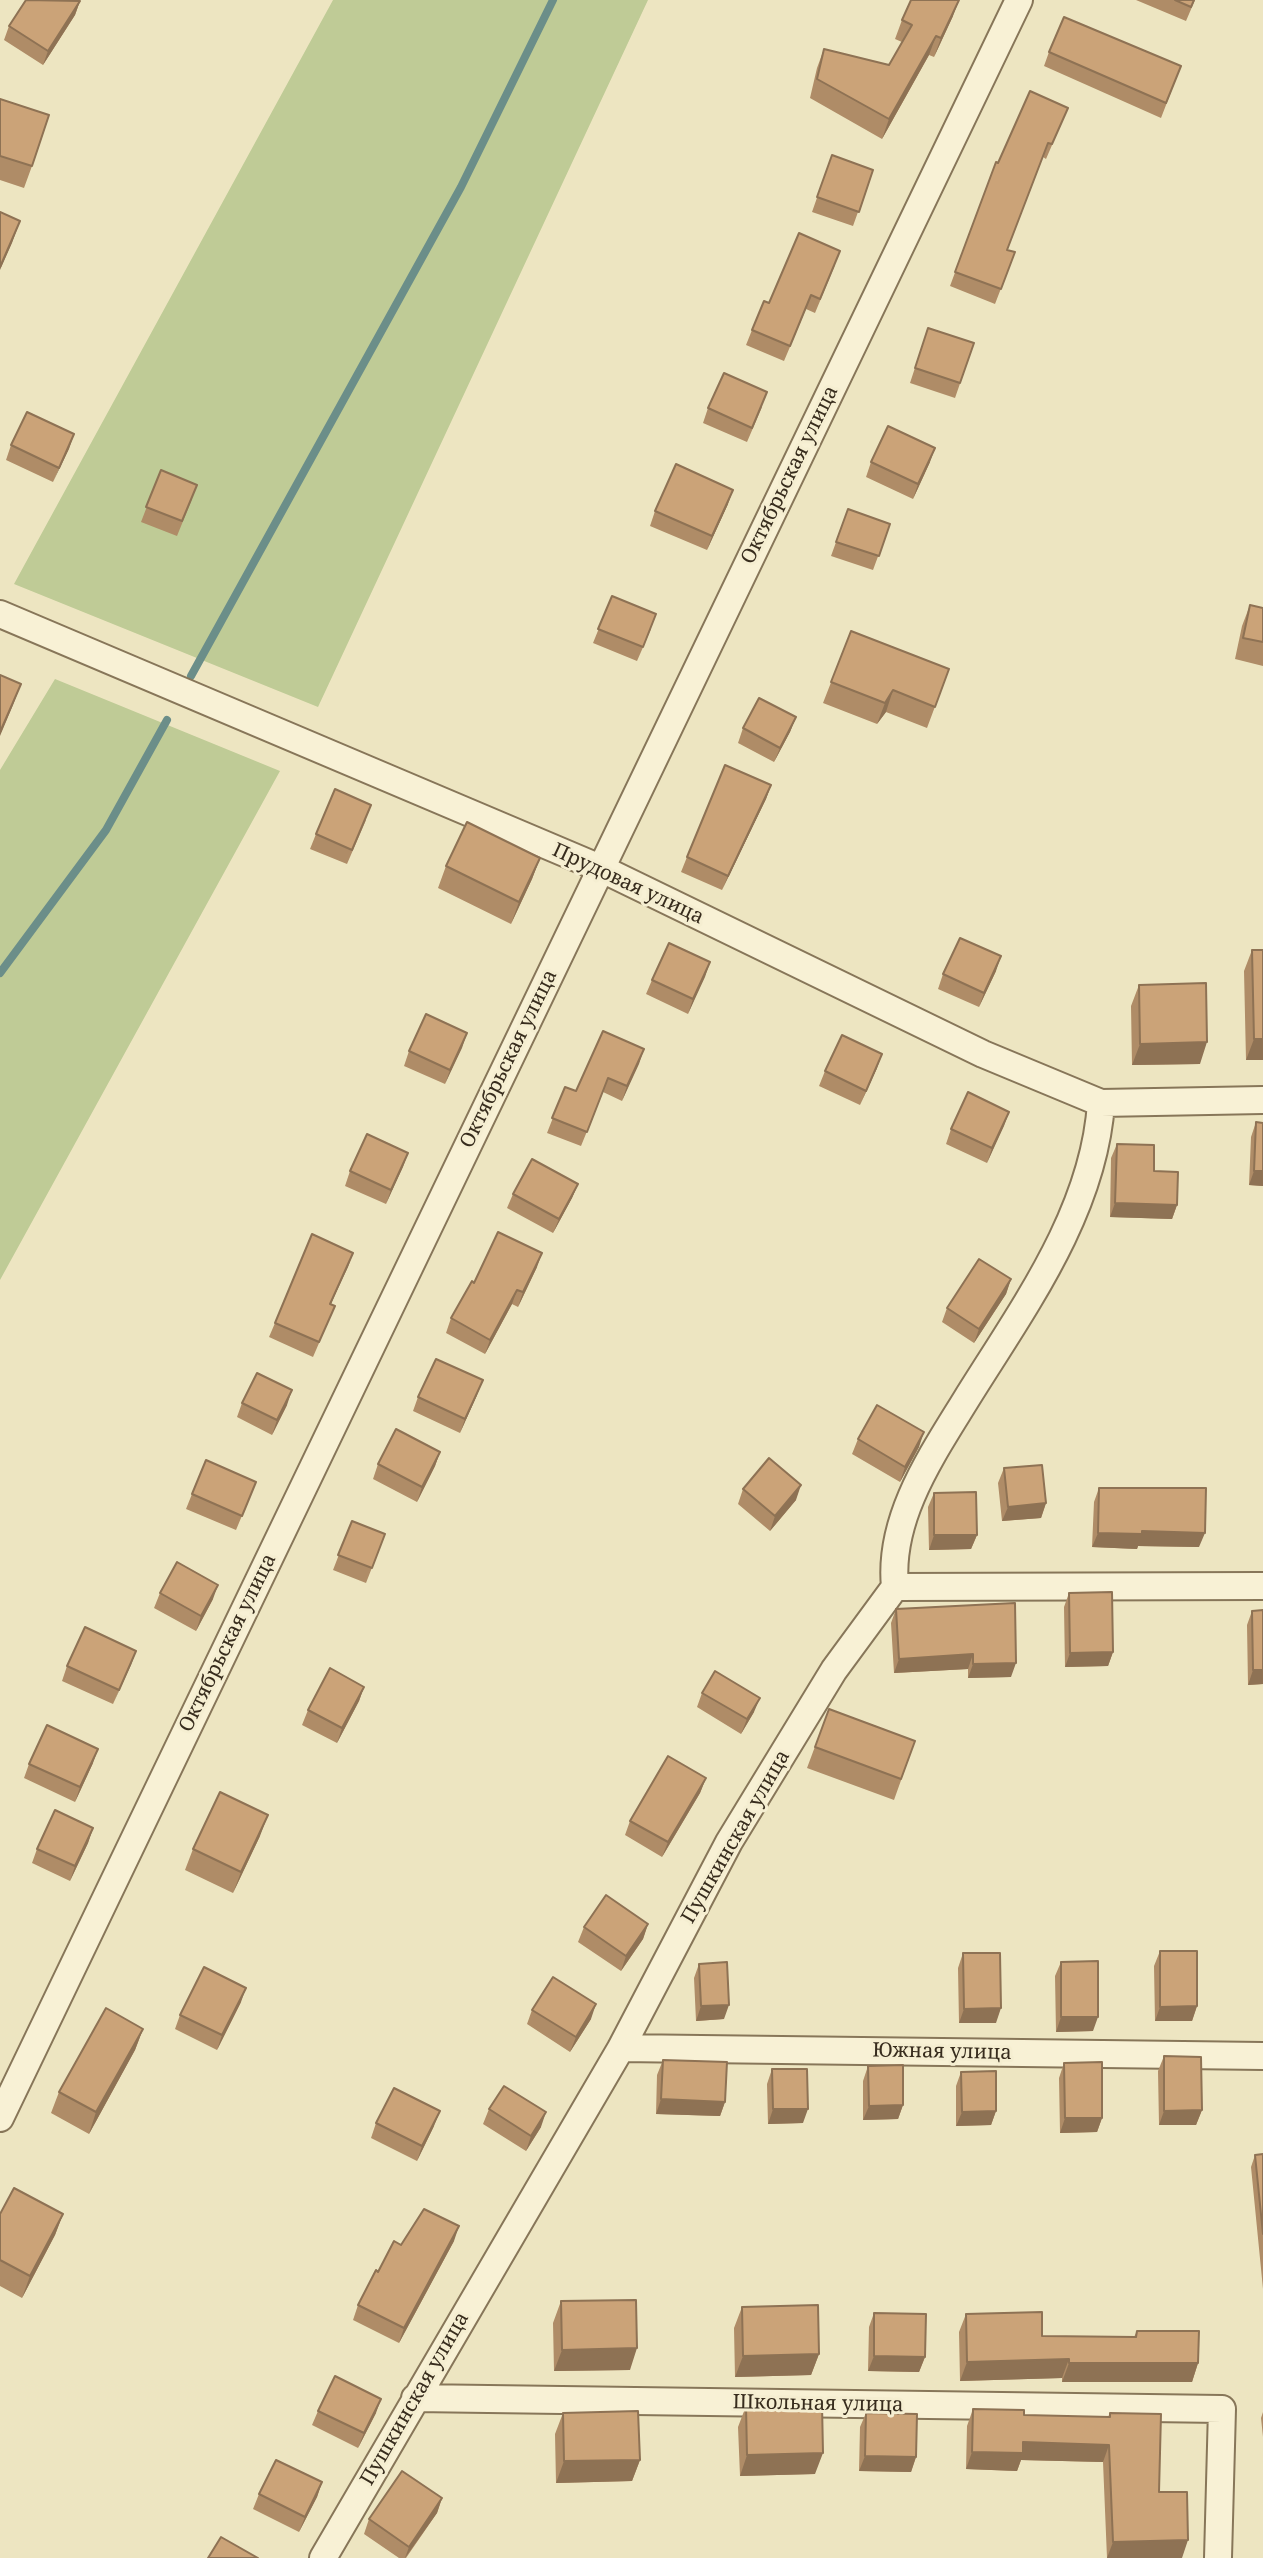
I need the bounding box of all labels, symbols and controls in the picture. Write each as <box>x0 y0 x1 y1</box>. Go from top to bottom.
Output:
street label: Октябрьская улица <box>736 382 844 568</box>
street label: Прудовая улица <box>548 838 708 930</box>
street label: Октябрьская улица <box>455 966 563 1152</box>
street label: Октябрьская улица <box>174 1550 282 1736</box>
street label: Пушкинская улица <box>677 1746 795 1928</box>
street label: Южная улица <box>872 2039 1012 2065</box>
street label: Пушкинская улица <box>356 2308 474 2490</box>
street label: Школьная улица <box>732 2391 904 2417</box>

